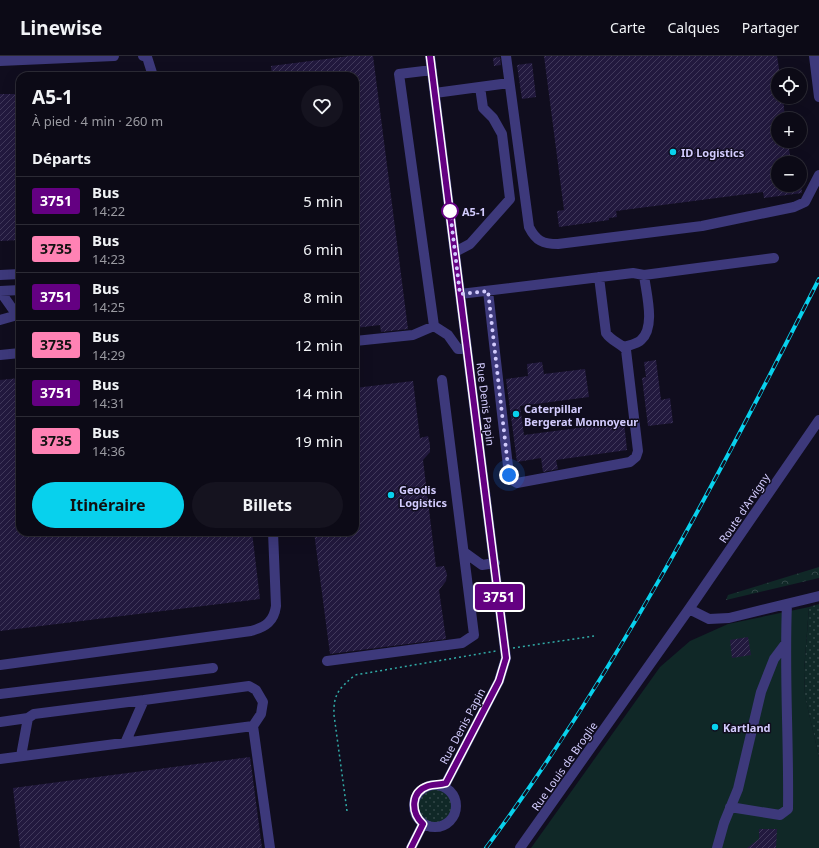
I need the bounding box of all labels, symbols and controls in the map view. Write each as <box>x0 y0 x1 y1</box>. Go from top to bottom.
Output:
text: Linewise <box>20 15 102 41</box>
text: Carte <box>610 18 646 37</box>
text: Calques <box>668 18 720 37</box>
text: Partager <box>742 18 799 37</box>
map controls <box>771 68 807 192</box>
button: locate <box>771 68 807 104</box>
text: A5-1 <box>32 84 73 110</box>
button: heart <box>301 85 343 127</box>
text: À pied · 4 min · 260 m <box>32 112 163 130</box>
button: + <box>771 112 807 148</box>
place label: ID Logistics <box>681 145 745 160</box>
marker: ID Logistics <box>668 147 678 157</box>
text: Départs <box>32 148 91 168</box>
button: − <box>771 156 807 192</box>
text: Bus <box>92 182 119 202</box>
text: 3751 <box>40 191 72 210</box>
text: 5 min <box>303 191 343 211</box>
text: 14:22 <box>92 202 125 220</box>
marker: A5-1 <box>441 202 459 220</box>
place label: A5-1 <box>462 204 486 219</box>
text: Bus <box>92 230 119 250</box>
text: 3735 <box>40 239 72 258</box>
text: 6 min <box>303 239 343 259</box>
text: 14:23 <box>92 250 125 268</box>
text: Bus <box>92 278 119 298</box>
text: 3751 <box>40 287 72 306</box>
text: 8 min <box>303 287 343 307</box>
text: 14:25 <box>92 298 125 316</box>
text: Bus <box>92 326 119 346</box>
text: 3735 <box>40 335 72 354</box>
text: 12 min <box>295 335 343 355</box>
text: 14:29 <box>92 346 125 364</box>
street label: Rue Denis Papin <box>473 361 499 447</box>
text: Bus <box>92 374 119 394</box>
text: 3751 <box>40 383 72 402</box>
text: 14 min <box>295 383 343 403</box>
text: 14:31 <box>92 394 125 412</box>
place label: Caterpillar Bergerat Monnoyeur <box>524 401 638 429</box>
marker: Caterpillar Bergerat Monnoyeur <box>511 409 521 419</box>
text: Bus <box>92 422 119 442</box>
text: 3735 <box>40 431 72 450</box>
text: 19 min <box>295 431 343 451</box>
text: 14:36 <box>92 442 125 460</box>
your location <box>499 465 519 485</box>
street label: Route d'Arvigny <box>715 470 773 546</box>
button: Itinéraire <box>32 482 184 528</box>
button: Billets <box>192 482 343 528</box>
place label: Geodis Logistics <box>399 482 448 510</box>
marker: Geodis Logistics <box>386 490 396 500</box>
line badge: 3751 <box>471 584 527 610</box>
text: 3751 <box>483 587 515 606</box>
street label: Rue Denis Papin <box>436 685 488 767</box>
street label: Rue Louis de Broglie <box>528 718 600 814</box>
place label: Kartland <box>723 720 771 735</box>
marker: Kartland <box>710 722 720 732</box>

